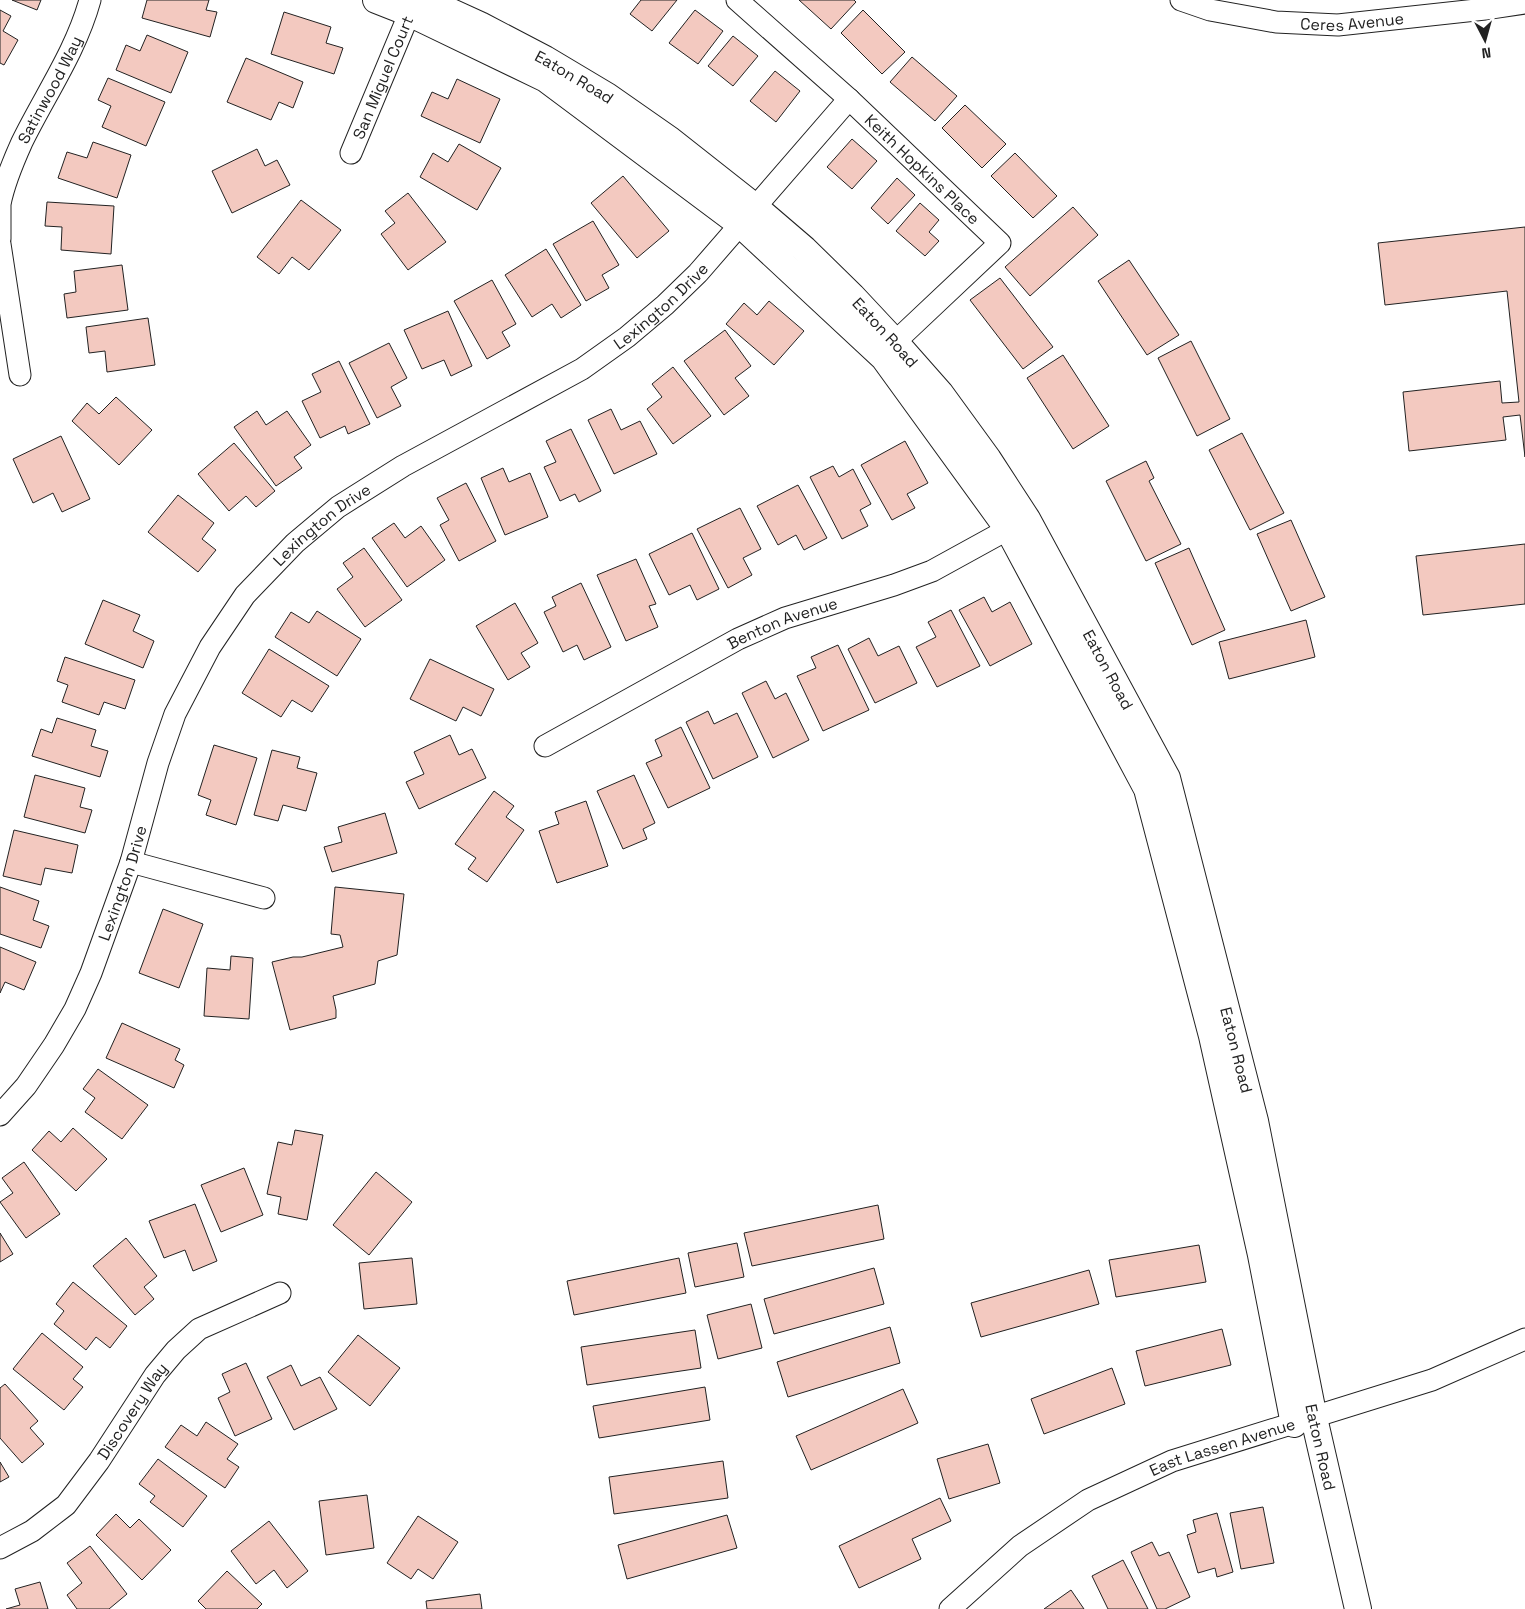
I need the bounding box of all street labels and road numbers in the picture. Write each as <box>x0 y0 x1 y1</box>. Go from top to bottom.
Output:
street label: Ceres Avenue <box>1300 8 1405 36</box>
street label: San Miguel Court <box>348 13 418 142</box>
street label: Satinwood Way <box>13 33 87 147</box>
street label: Eaton Road <box>531 46 618 108</box>
street label: Keith Hopkins Place <box>860 110 984 229</box>
street label: Lexington Drive <box>609 259 713 354</box>
street label: Eaton Road <box>848 293 922 372</box>
street label: Lexington Drive <box>269 479 375 571</box>
street label: Benton Avenue <box>723 593 840 654</box>
street label: Eaton Road <box>1078 626 1138 713</box>
street label: Lexington Drive <box>93 823 151 944</box>
street label: Eaton Road <box>1215 1005 1257 1095</box>
street label: Discovery Way <box>93 1358 172 1464</box>
street label: Eaton Road <box>1300 1402 1340 1492</box>
street label: East Lassen Avenue <box>1146 1413 1298 1481</box>

